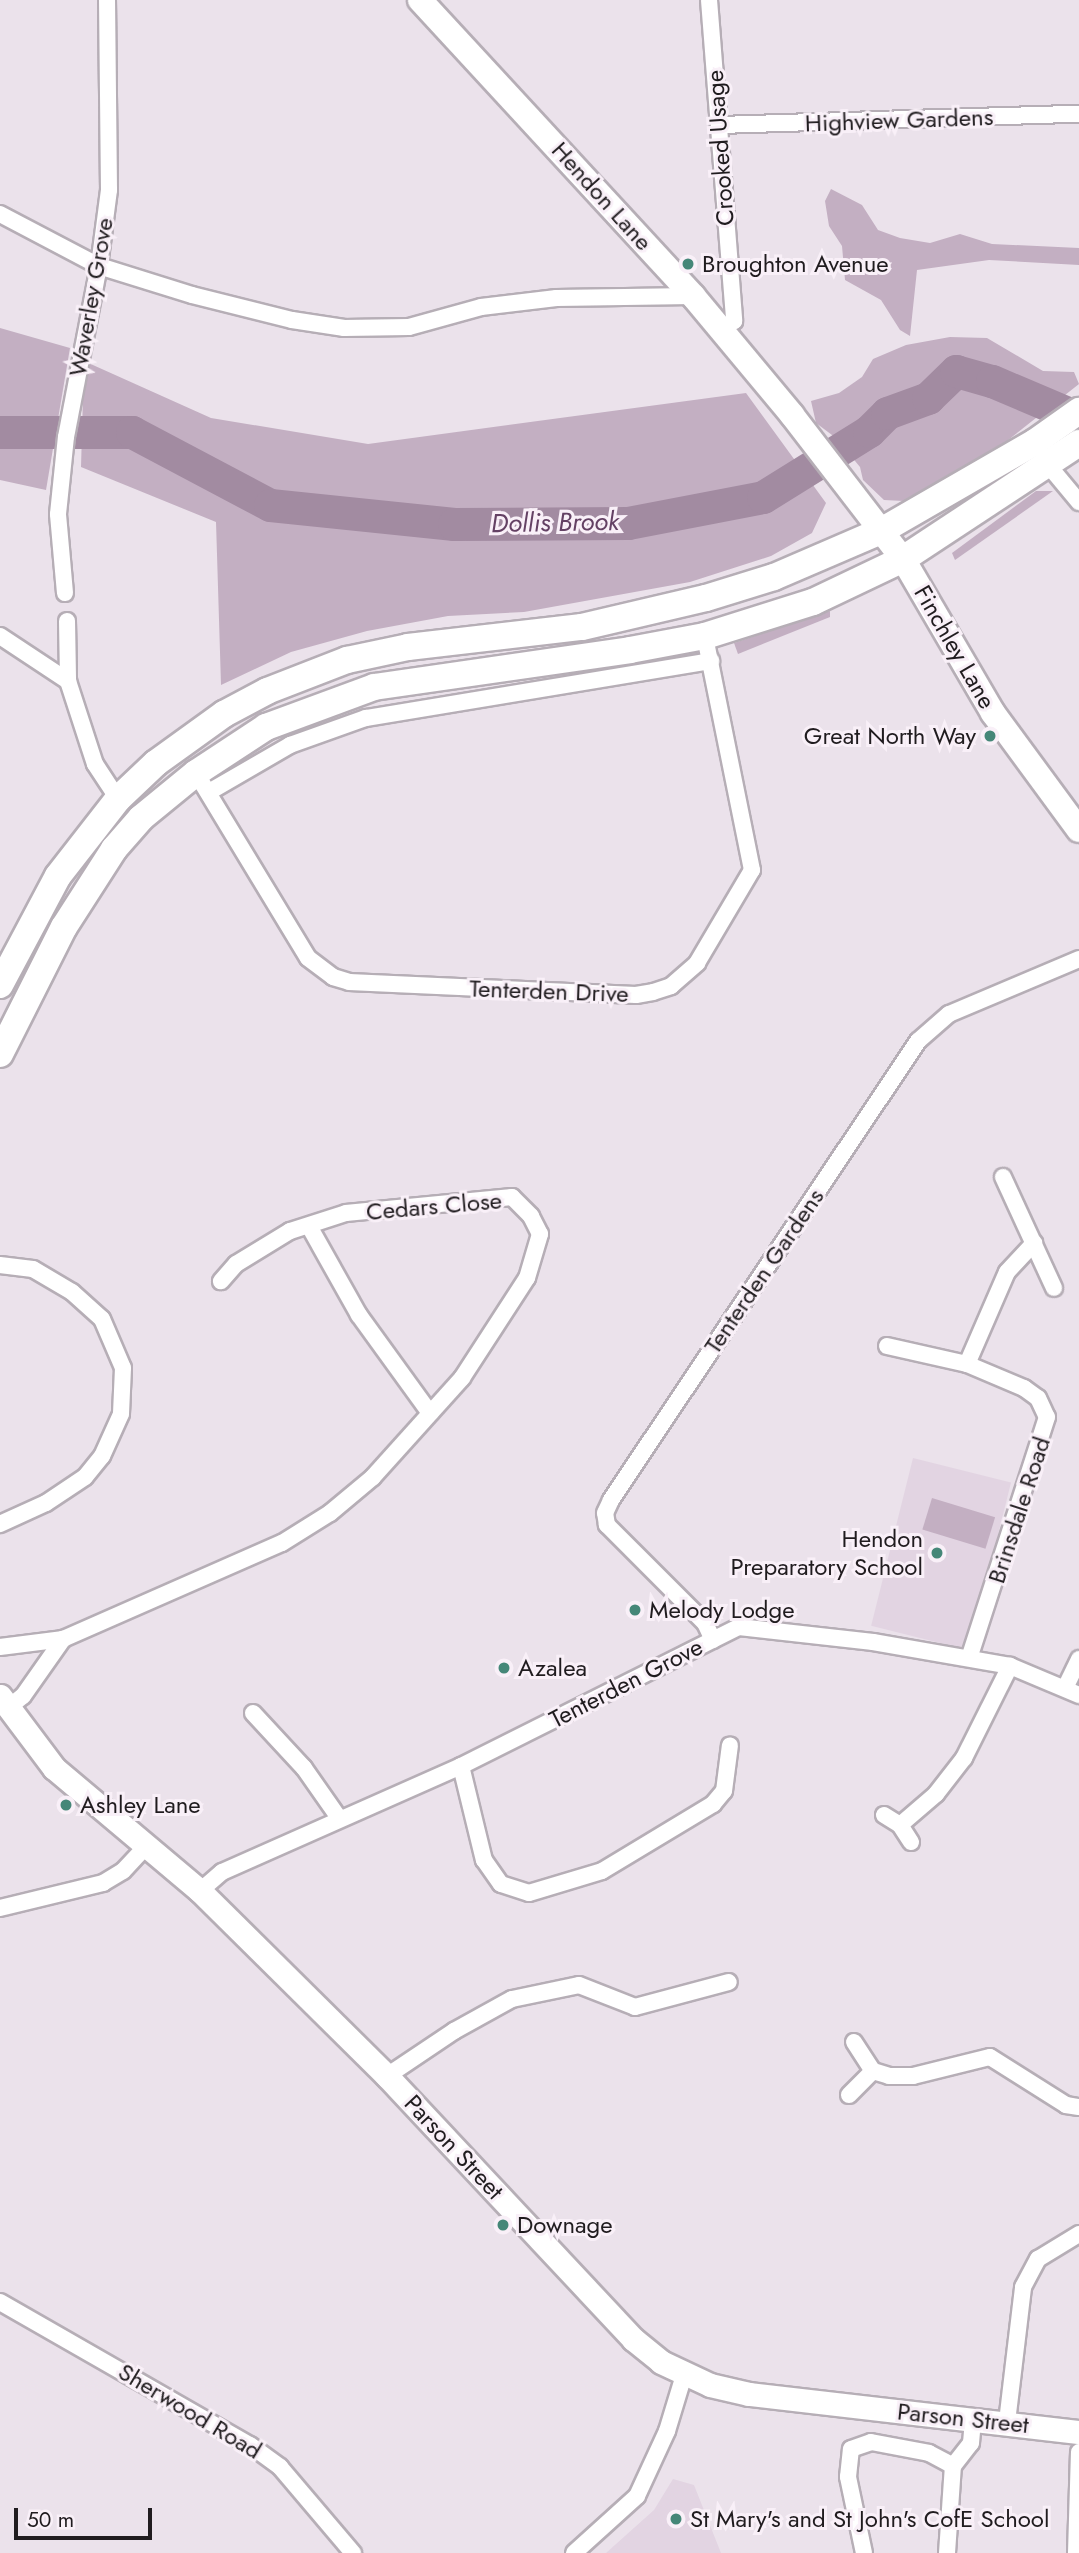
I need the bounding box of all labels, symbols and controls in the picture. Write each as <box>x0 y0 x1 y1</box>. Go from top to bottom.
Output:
street label: Crooked Usage <box>700 69 740 227</box>
street label: Highview Gardens <box>804 102 994 138</box>
street label: Hendon Lane <box>546 136 658 256</box>
street label: Waverley Grove <box>63 215 119 379</box>
place label: Broughton Avenue <box>702 250 889 278</box>
marker: Broughton Avenue <box>680 256 696 272</box>
water label: Dollis Brook <box>491 506 619 540</box>
street label: Finchley Lane <box>908 580 1002 714</box>
place label: Great North Way <box>804 722 976 750</box>
marker: Great North Way <box>982 728 998 744</box>
street label: Tenterden Drive <box>469 974 629 1008</box>
street label: Tenterden Gardens <box>698 1183 830 1359</box>
street label: Cedars Close <box>365 1186 503 1226</box>
street label: Brinsdale Road <box>982 1433 1056 1587</box>
place label: Hendon Preparatory School <box>731 1525 923 1581</box>
marker: Hendon Preparatory School <box>929 1545 945 1561</box>
place label: Melody Lodge <box>649 1596 794 1624</box>
marker: Melody Lodge <box>627 1602 643 1618</box>
street label: Tenterden Grove <box>545 1632 707 1734</box>
place label: Azalea <box>518 1654 587 1682</box>
marker: Azalea <box>496 1660 512 1676</box>
place label: Ashley Lane <box>80 1791 201 1819</box>
marker: Ashley Lane <box>58 1797 74 1813</box>
street label: Parson Street <box>398 2089 510 2205</box>
place label: Downage <box>517 2211 613 2239</box>
marker: Downage <box>495 2217 511 2233</box>
street label: Sherwood Road <box>113 2357 267 2465</box>
street label: Parson Street <box>896 2397 1030 2439</box>
scale bar <box>18 2494 156 2538</box>
text: 50 m <box>27 2505 74 2535</box>
place label: St Mary's and St John's CofE School <box>690 2505 1049 2533</box>
marker: St Mary's and St John's CofE School <box>668 2511 684 2527</box>

